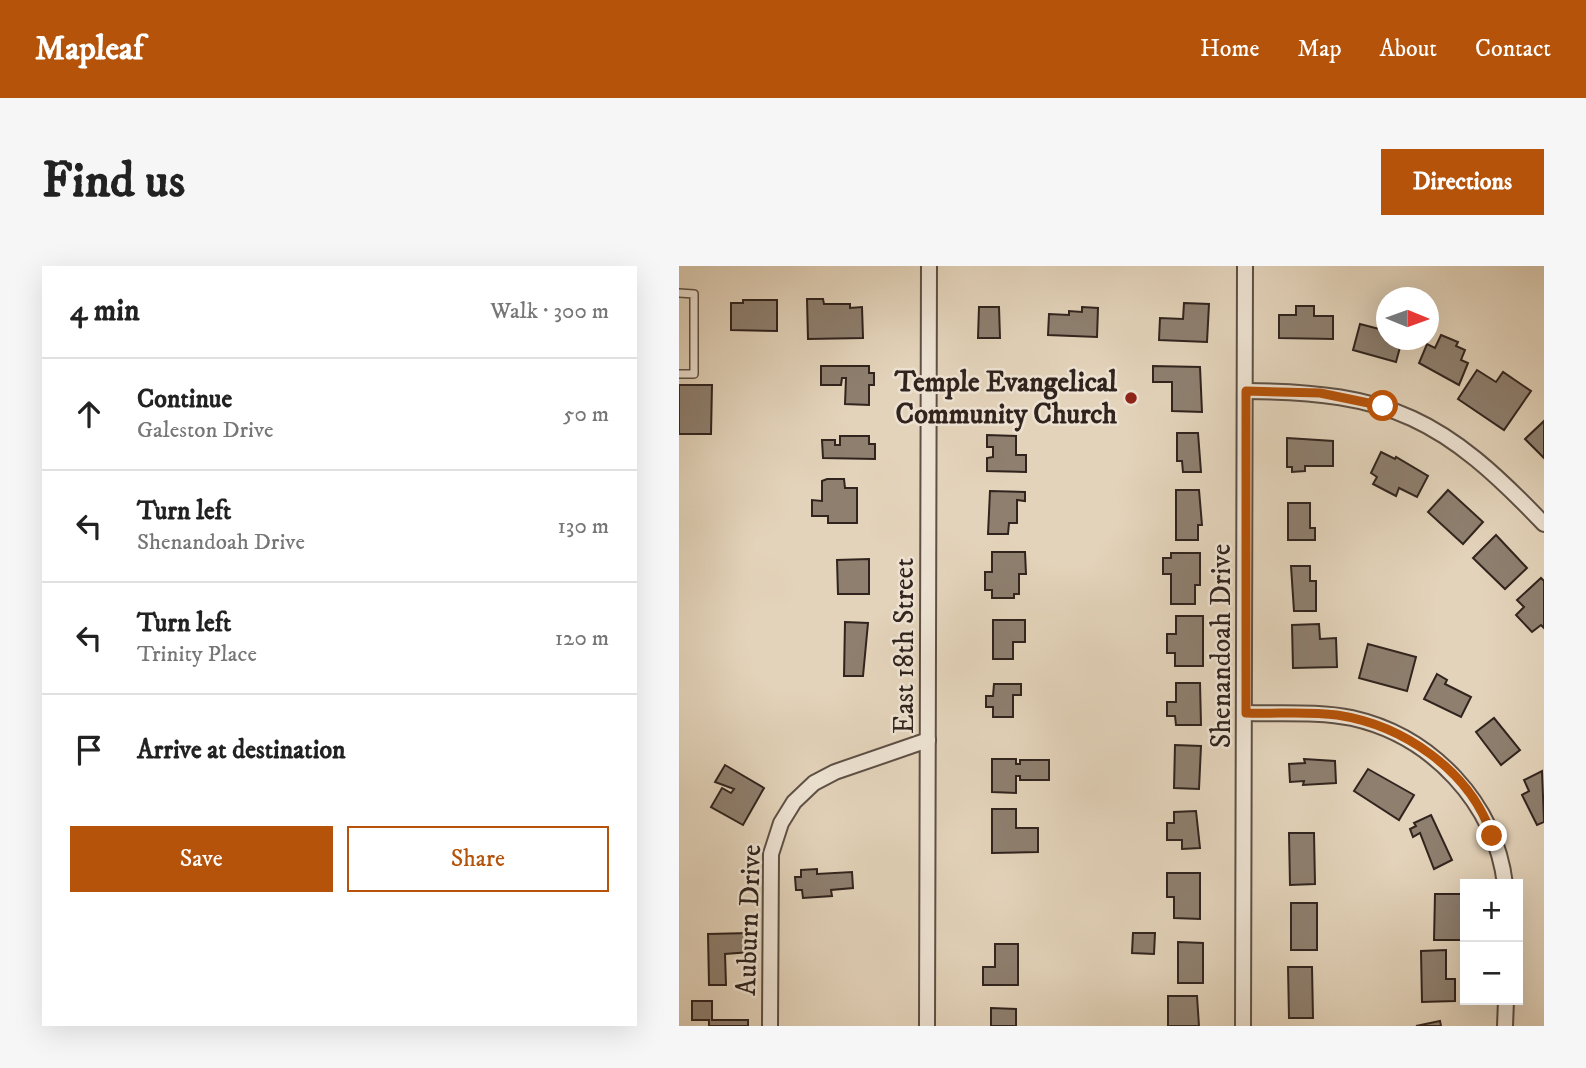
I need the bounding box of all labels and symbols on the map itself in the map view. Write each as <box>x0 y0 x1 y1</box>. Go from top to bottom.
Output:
north arrow <box>1376 287 1439 350</box>
place label: Temple Evangelical Community Church <box>894 365 1118 432</box>
marker: Temple Evangelical Community Church <box>1123 390 1139 406</box>
route start <box>1367 390 1398 421</box>
street label: Shenandoah Drive <box>1204 544 1239 748</box>
street label: East 18th Street <box>887 558 922 734</box>
route end <box>1476 820 1507 851</box>
street label: Auburn Drive <box>729 844 769 996</box>

